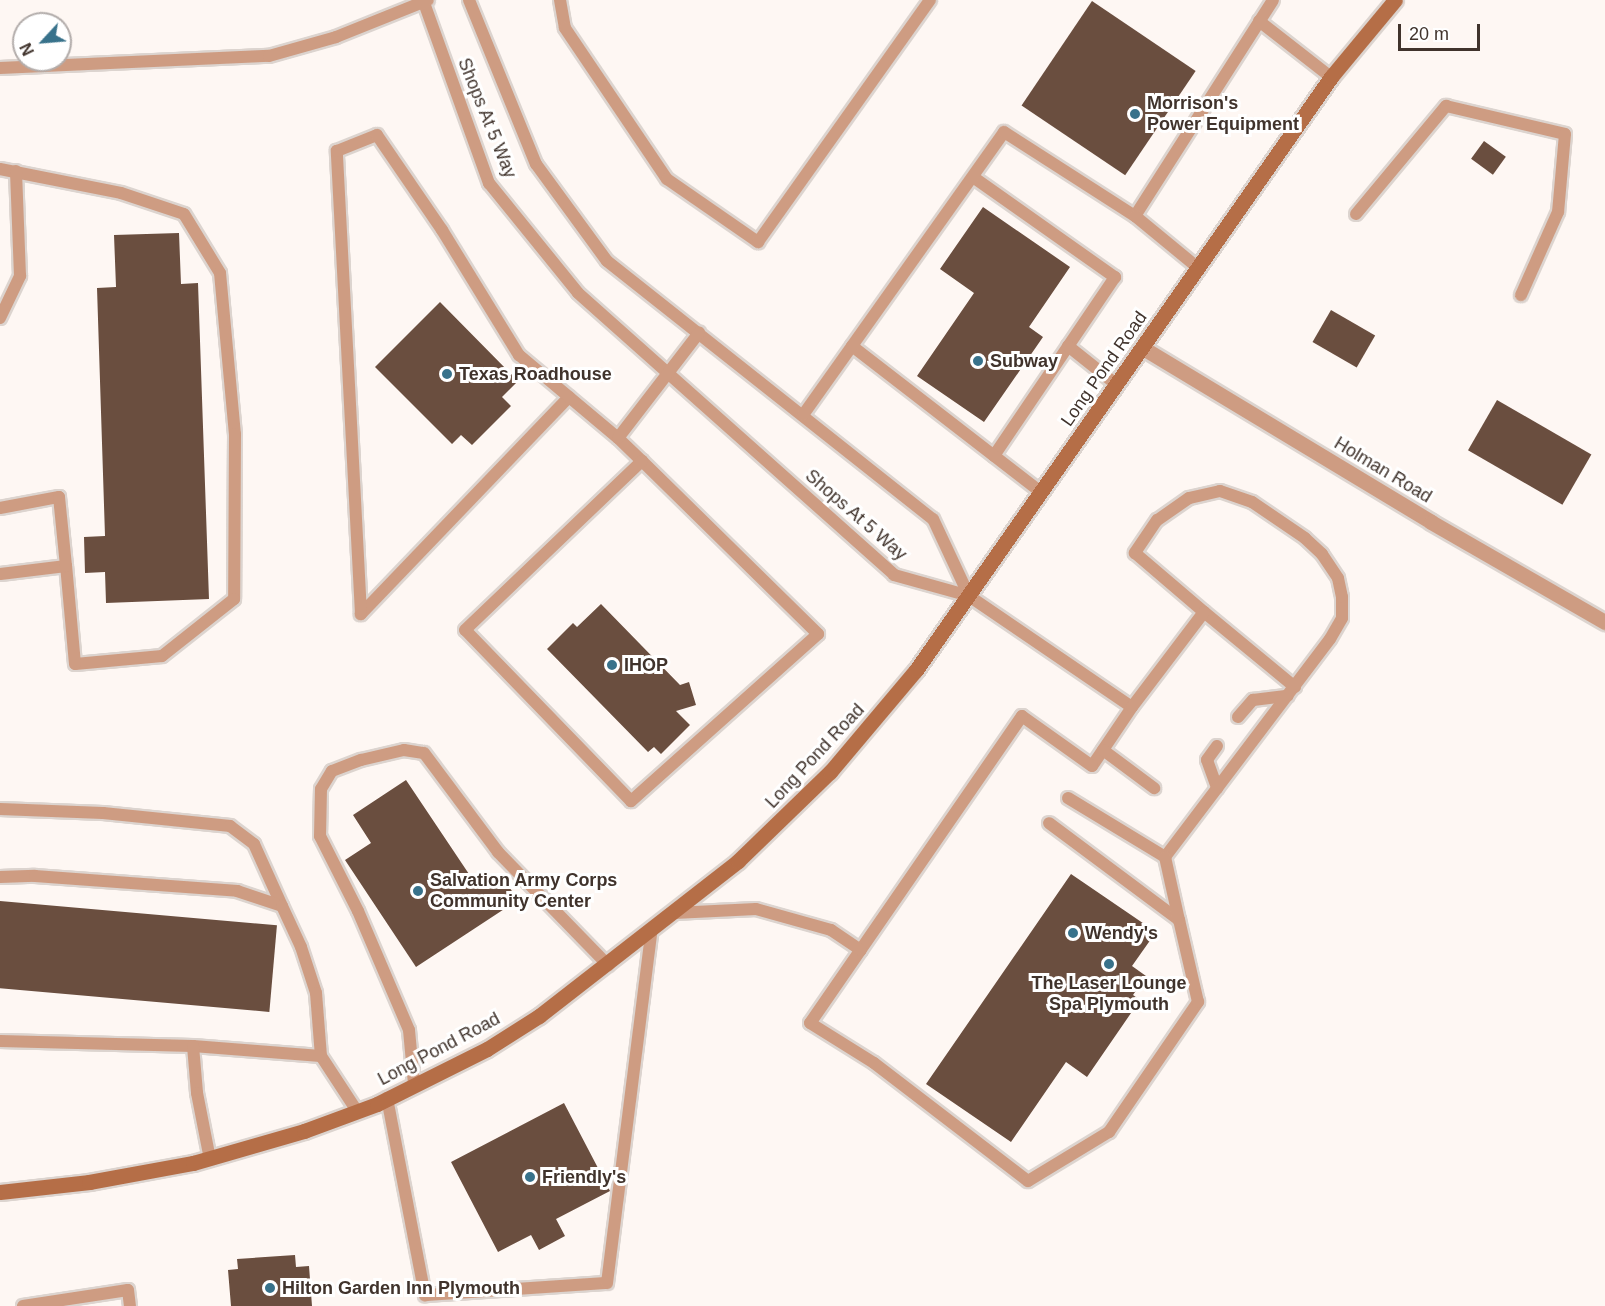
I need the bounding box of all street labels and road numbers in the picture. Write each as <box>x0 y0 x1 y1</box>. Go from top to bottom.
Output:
street label: Shops At 5 Way <box>453 54 521 182</box>
street label: Long Pond Road <box>1056 307 1152 431</box>
street label: Holman Road <box>1330 432 1436 508</box>
street label: Shops At 5 Way <box>800 465 912 565</box>
street label: Long Pond Road <box>761 699 869 813</box>
street label: Long Pond Road <box>374 1008 504 1090</box>

